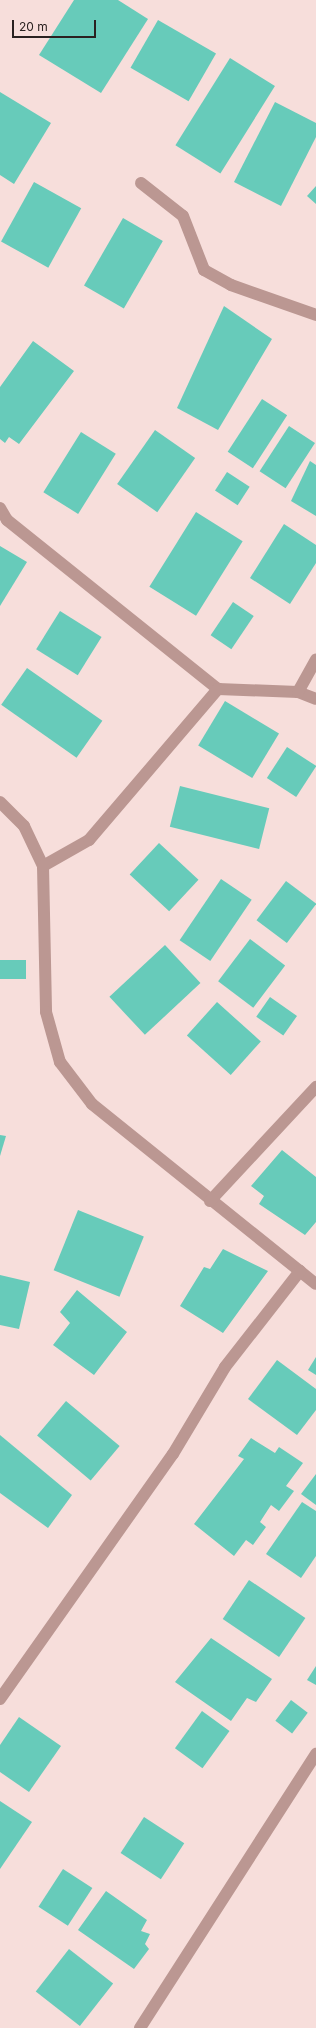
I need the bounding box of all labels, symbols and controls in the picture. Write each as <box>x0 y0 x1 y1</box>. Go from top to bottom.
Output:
scale bar <box>14 12 98 38</box>
text: 20 m <box>19 19 48 34</box>

